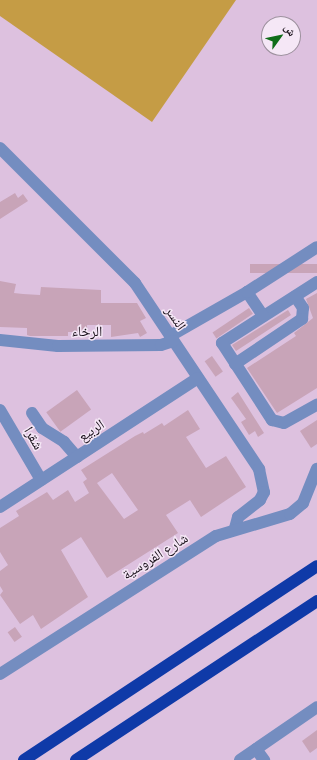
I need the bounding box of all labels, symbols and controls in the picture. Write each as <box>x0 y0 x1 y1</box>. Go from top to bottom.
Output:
north arrow <box>261 16 301 56</box>
text: ش <box>281 21 299 39</box>
street label: النسر <box>162 303 190 333</box>
street label: الرخاء <box>72 323 102 339</box>
street label: الربيع <box>75 415 107 445</box>
street label: شقرا <box>21 424 47 452</box>
street label: شارع الفروسية <box>119 529 191 583</box>

